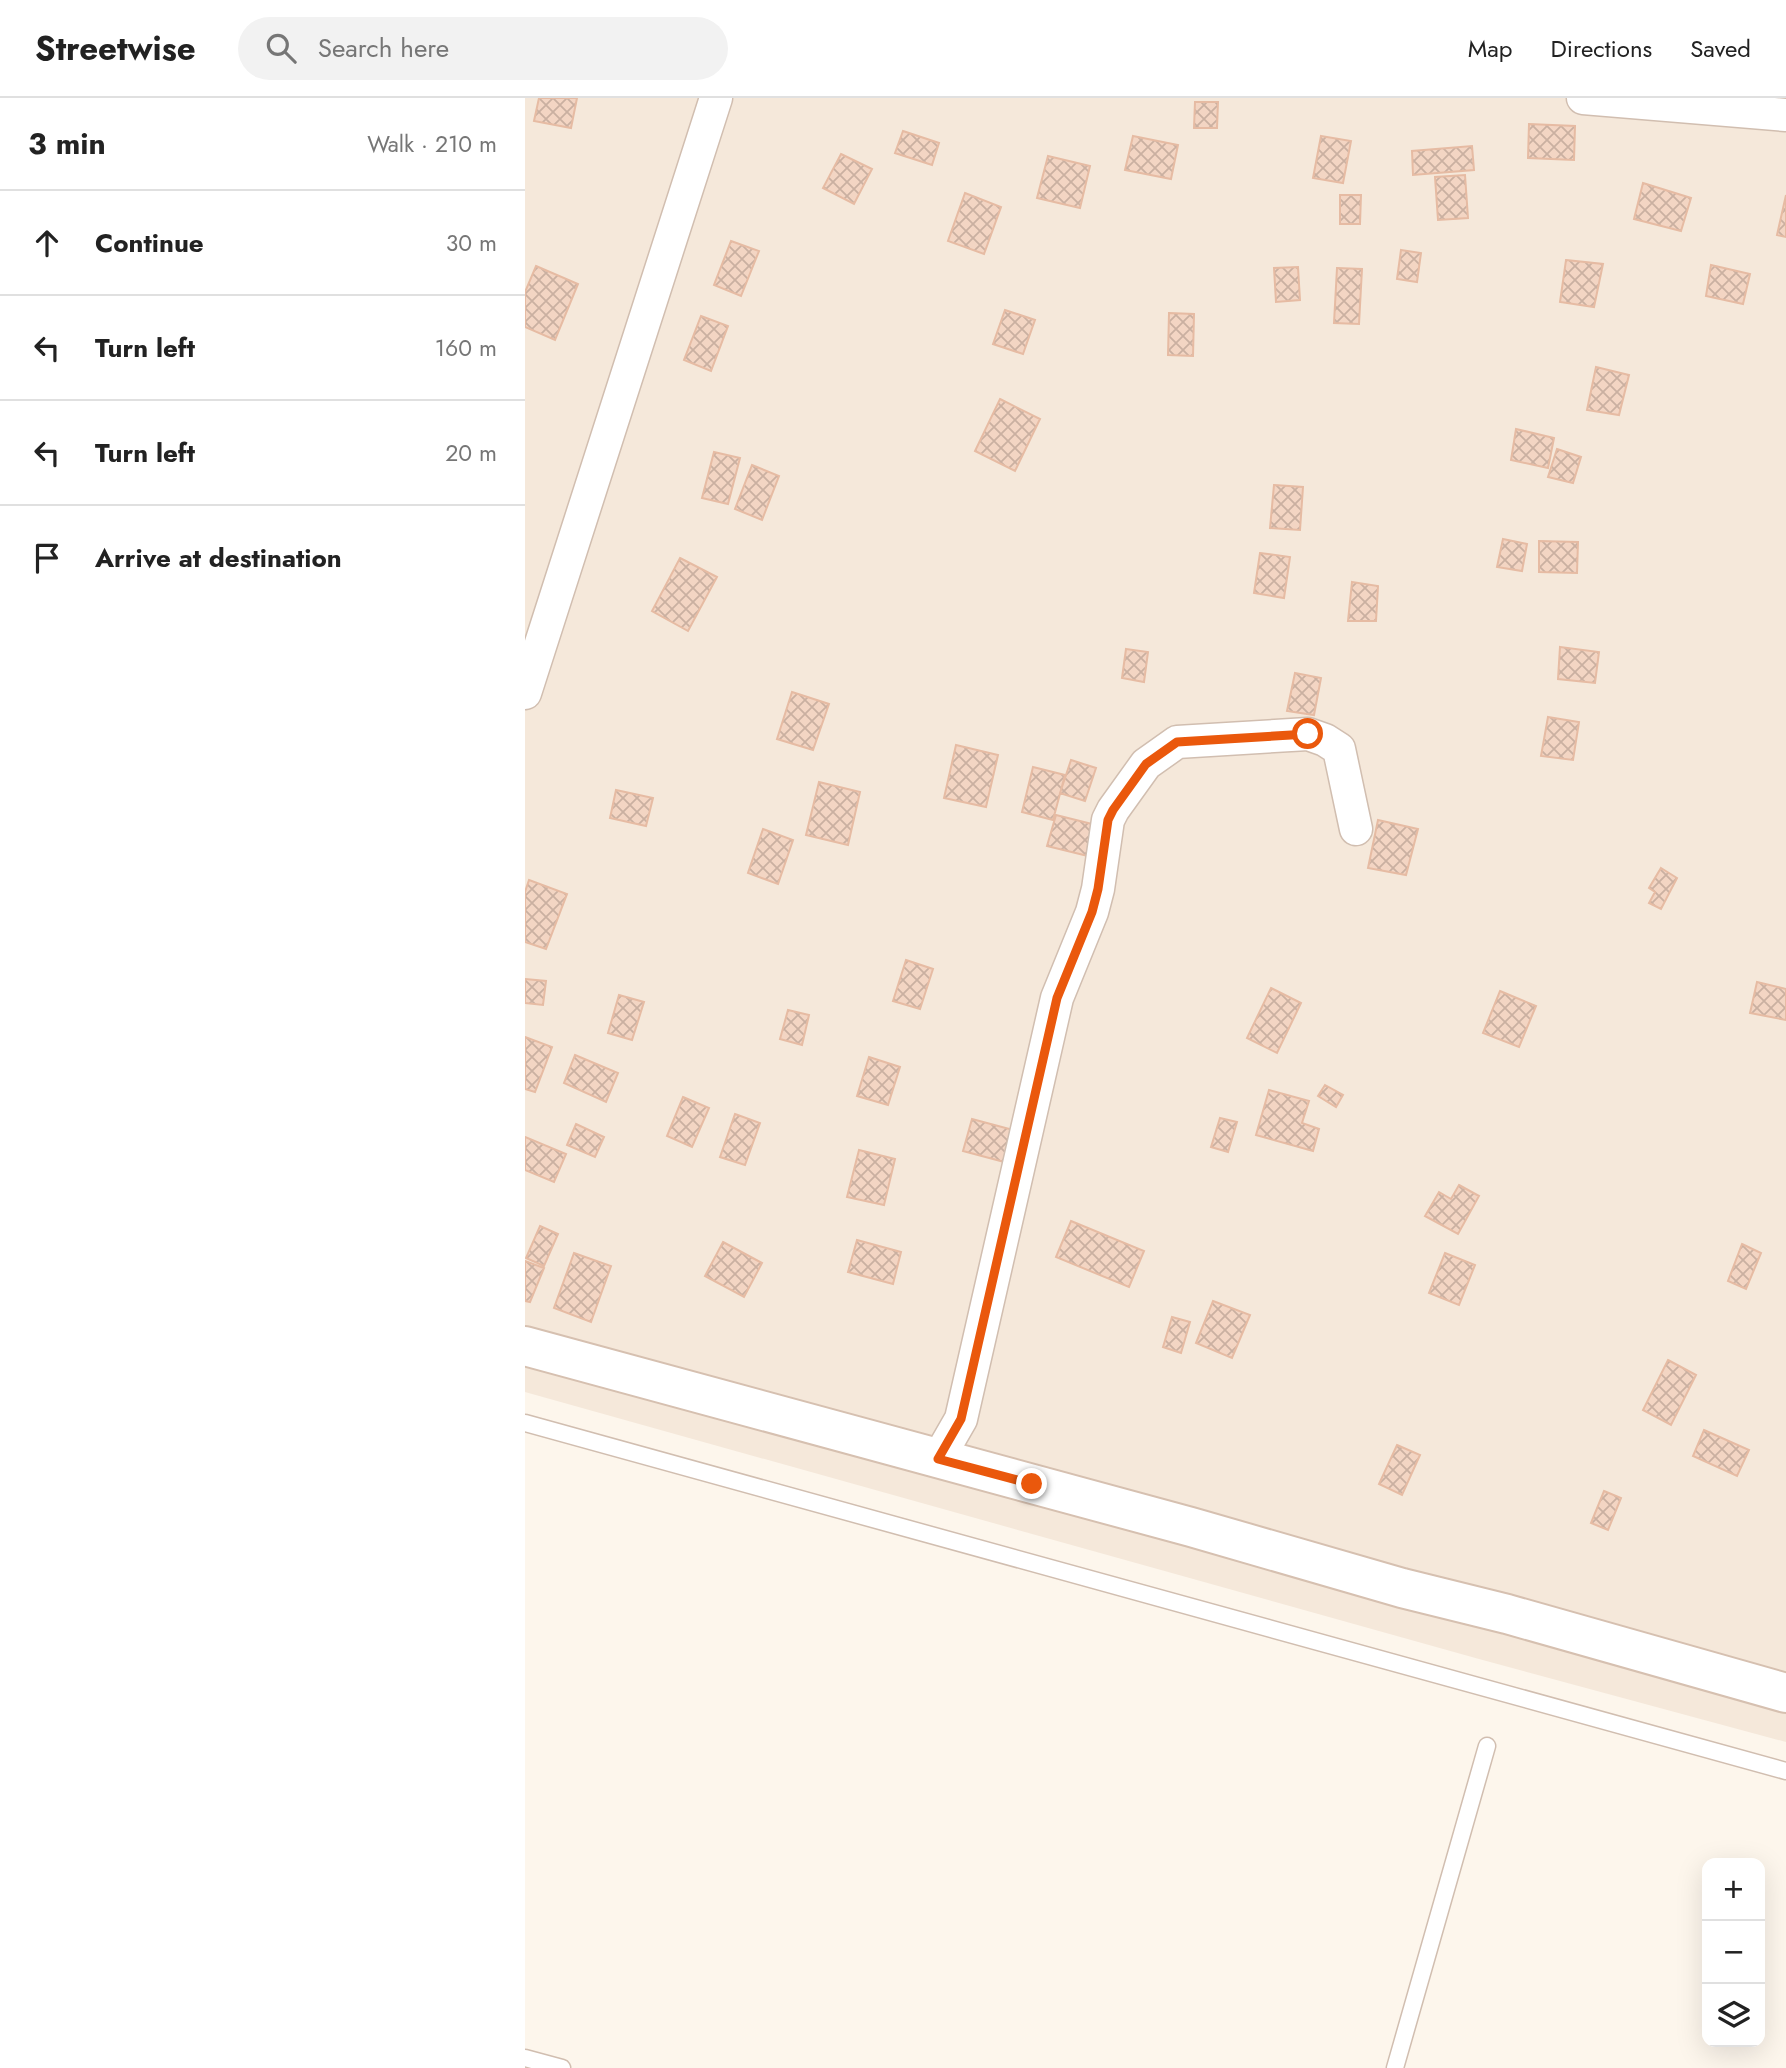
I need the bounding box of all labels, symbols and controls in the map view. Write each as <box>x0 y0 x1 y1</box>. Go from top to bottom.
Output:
search box <box>238 17 728 80</box>
text: Streetwise <box>35 25 196 72</box>
icon: search <box>262 29 300 67</box>
text: Search here <box>318 29 449 67</box>
text: Map <box>1468 31 1513 66</box>
text: Directions <box>1551 31 1652 66</box>
text: Saved <box>1690 31 1751 66</box>
text: 3 min <box>28 122 106 165</box>
text: Walk · 210 m <box>367 127 497 161</box>
icon: ahead <box>28 224 66 262</box>
text: Continue <box>95 224 204 262</box>
text: 30 m <box>446 226 497 260</box>
icon: left <box>28 329 66 367</box>
text: Turn left <box>95 329 195 367</box>
text: 160 m <box>435 331 497 365</box>
icon: left <box>28 434 66 472</box>
text: Turn left <box>95 434 195 472</box>
text: 20 m <box>445 436 497 470</box>
icon: arrive <box>28 539 66 577</box>
text: Arrive at destination <box>95 539 342 577</box>
route start <box>1292 718 1323 749</box>
route end <box>1016 1468 1047 1499</box>
map controls <box>1702 1858 1765 2047</box>
button: + <box>1702 1858 1765 1921</box>
button: − <box>1702 1921 1765 1984</box>
button: layers <box>1702 1984 1765 2047</box>

